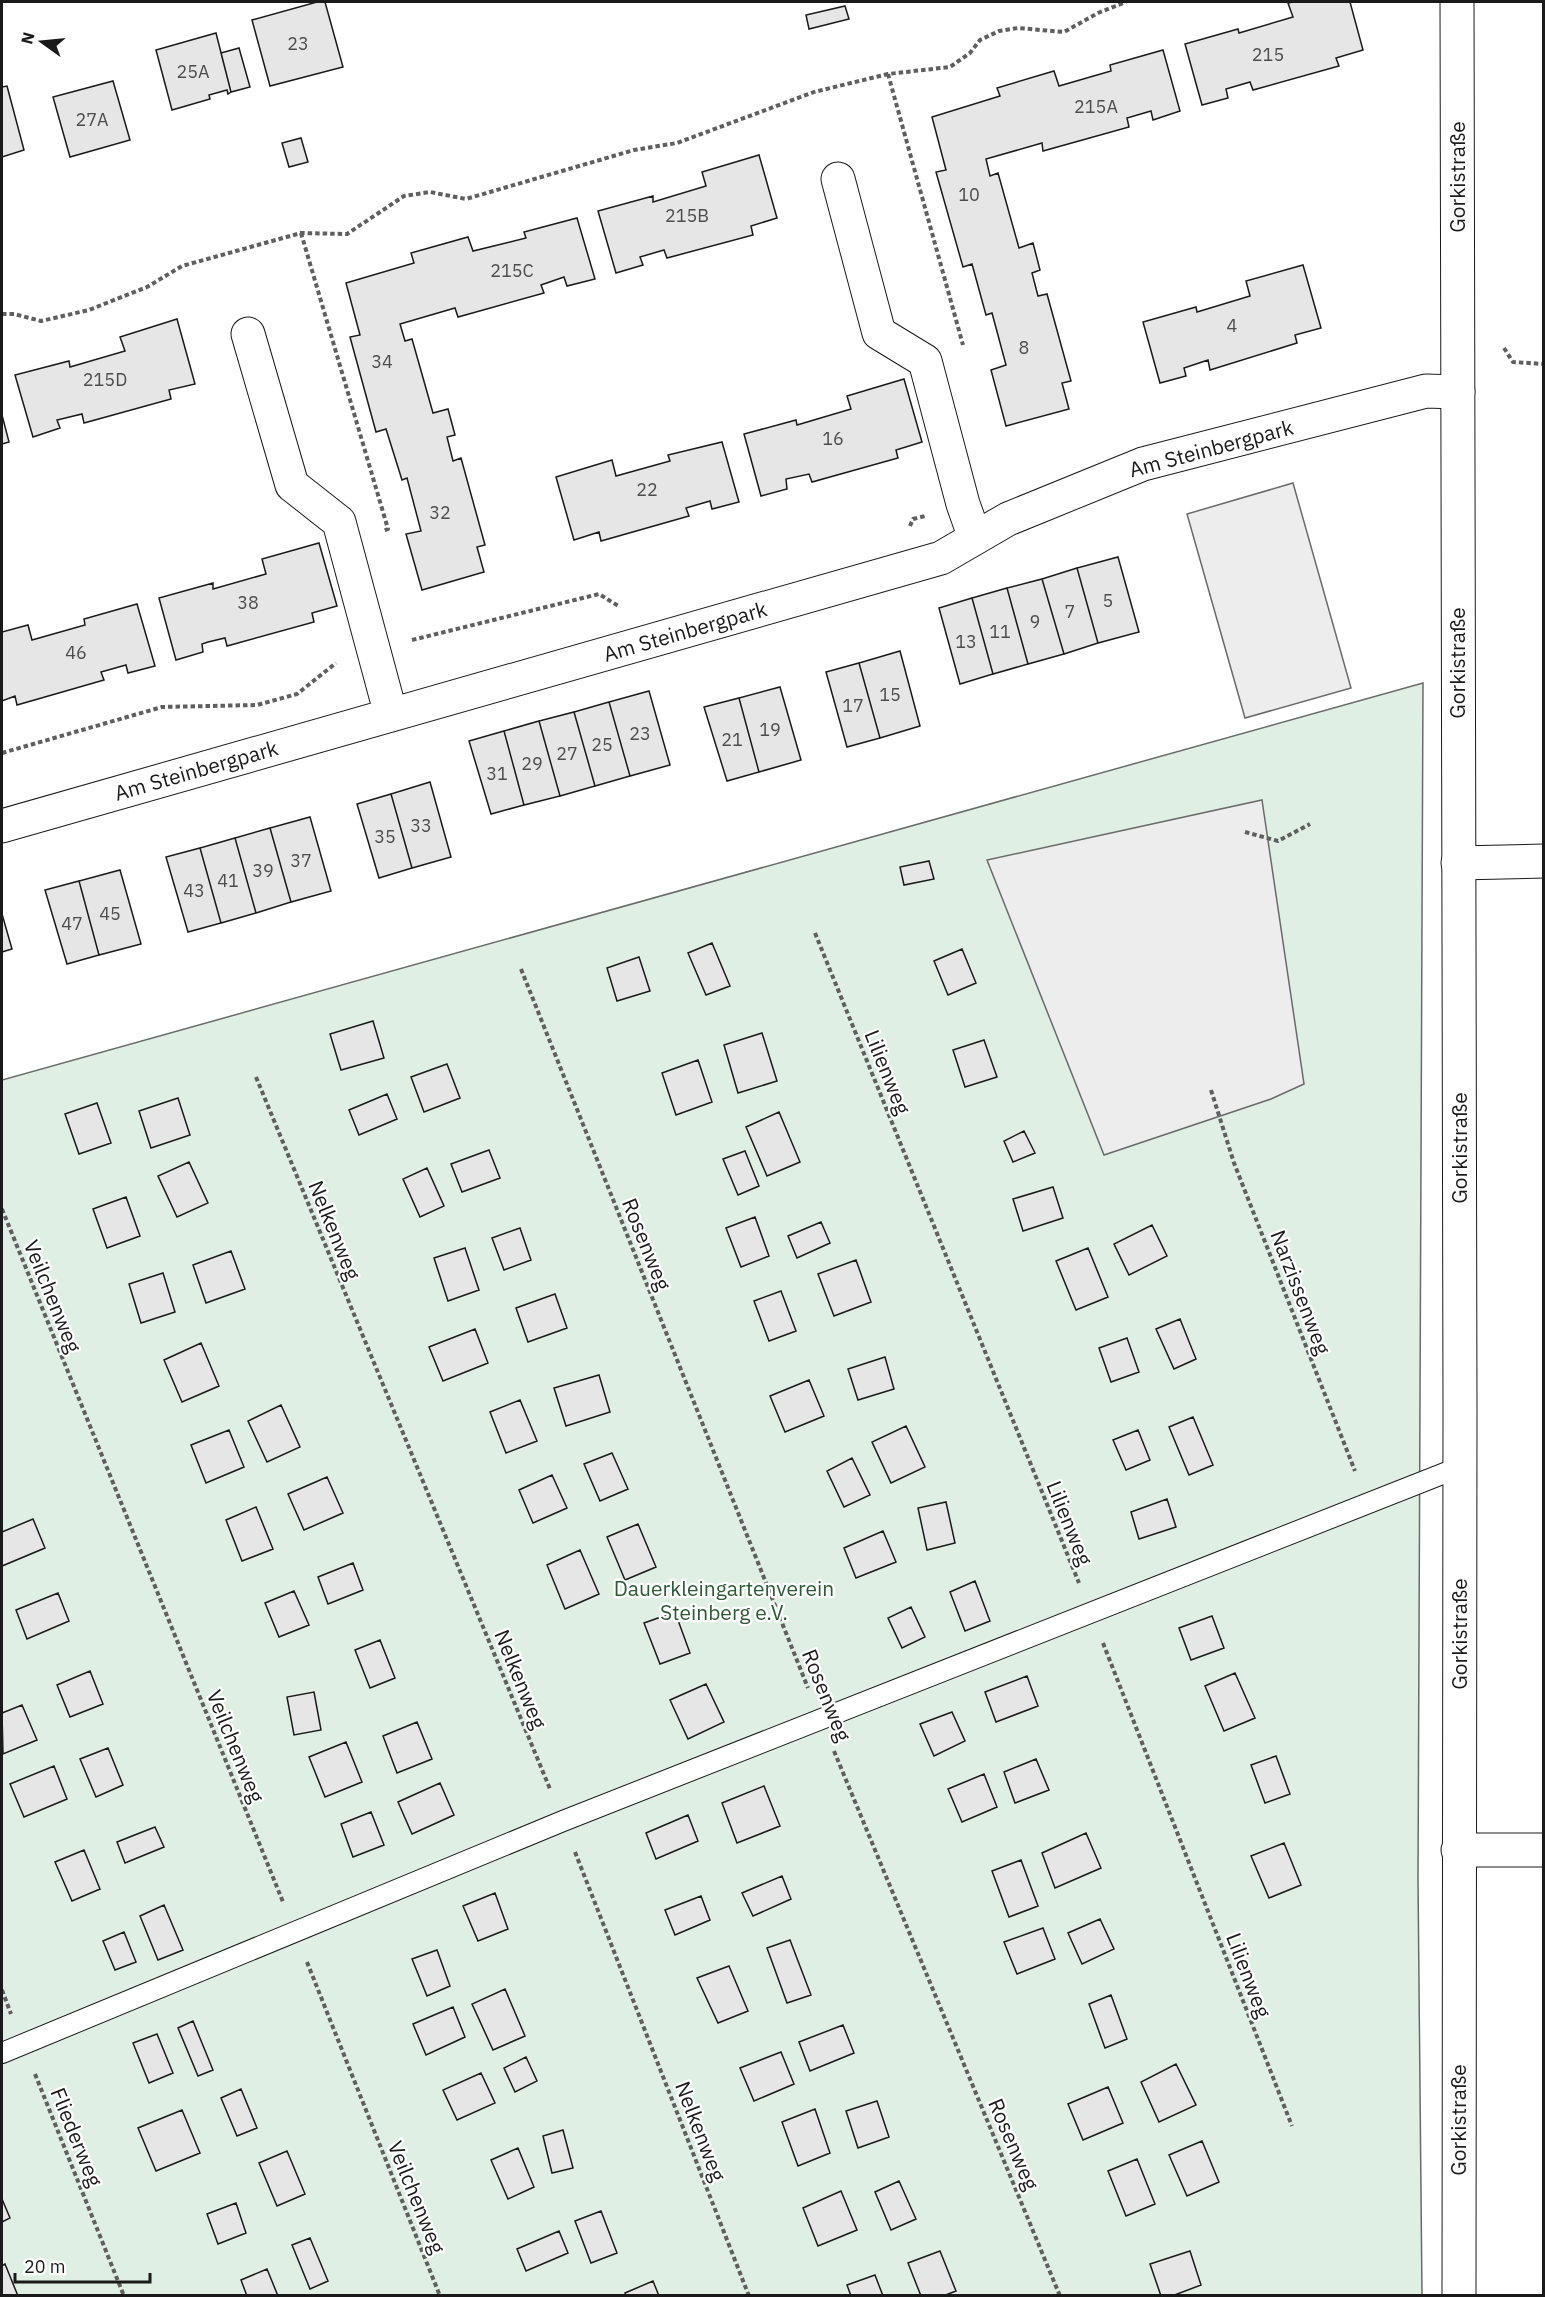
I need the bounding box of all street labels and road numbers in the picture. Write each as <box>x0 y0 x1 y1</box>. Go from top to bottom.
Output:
street label: Gorkistraße <box>1443 121 1471 233</box>
street label: Am Steinbergpark <box>1126 413 1296 483</box>
street label: Am Steinbergpark <box>600 594 770 668</box>
street label: Gorkistraße <box>1443 607 1471 719</box>
street label: Am Steinbergpark <box>111 733 281 807</box>
street label: Lilienweg <box>858 1026 918 1118</box>
street label: Gorkistraße <box>1445 1092 1473 1204</box>
street label: Nelkenweg <box>302 1176 368 1284</box>
street label: Rosenweg <box>616 1194 678 1294</box>
street label: Narzissenweg <box>1264 1226 1338 1358</box>
street label: Veilchenweg <box>18 1236 88 1356</box>
street label: Lilienweg <box>1040 1477 1100 1569</box>
street label: Gorkistraße <box>1445 1578 1473 1690</box>
street label: Nelkenweg <box>488 1625 554 1733</box>
street label: Rosenweg <box>796 1645 858 1745</box>
street label: Veilchenweg <box>201 1686 271 1806</box>
street label: Lilienweg <box>1220 1929 1278 2021</box>
street label: Gorkistraße <box>1444 2064 1472 2176</box>
street label: Nelkenweg <box>669 2077 733 2185</box>
street label: Fliederweg <box>44 2083 110 2191</box>
street label: Rosenweg <box>982 2094 1046 2194</box>
street label: Veilchenweg <box>382 2137 452 2257</box>

